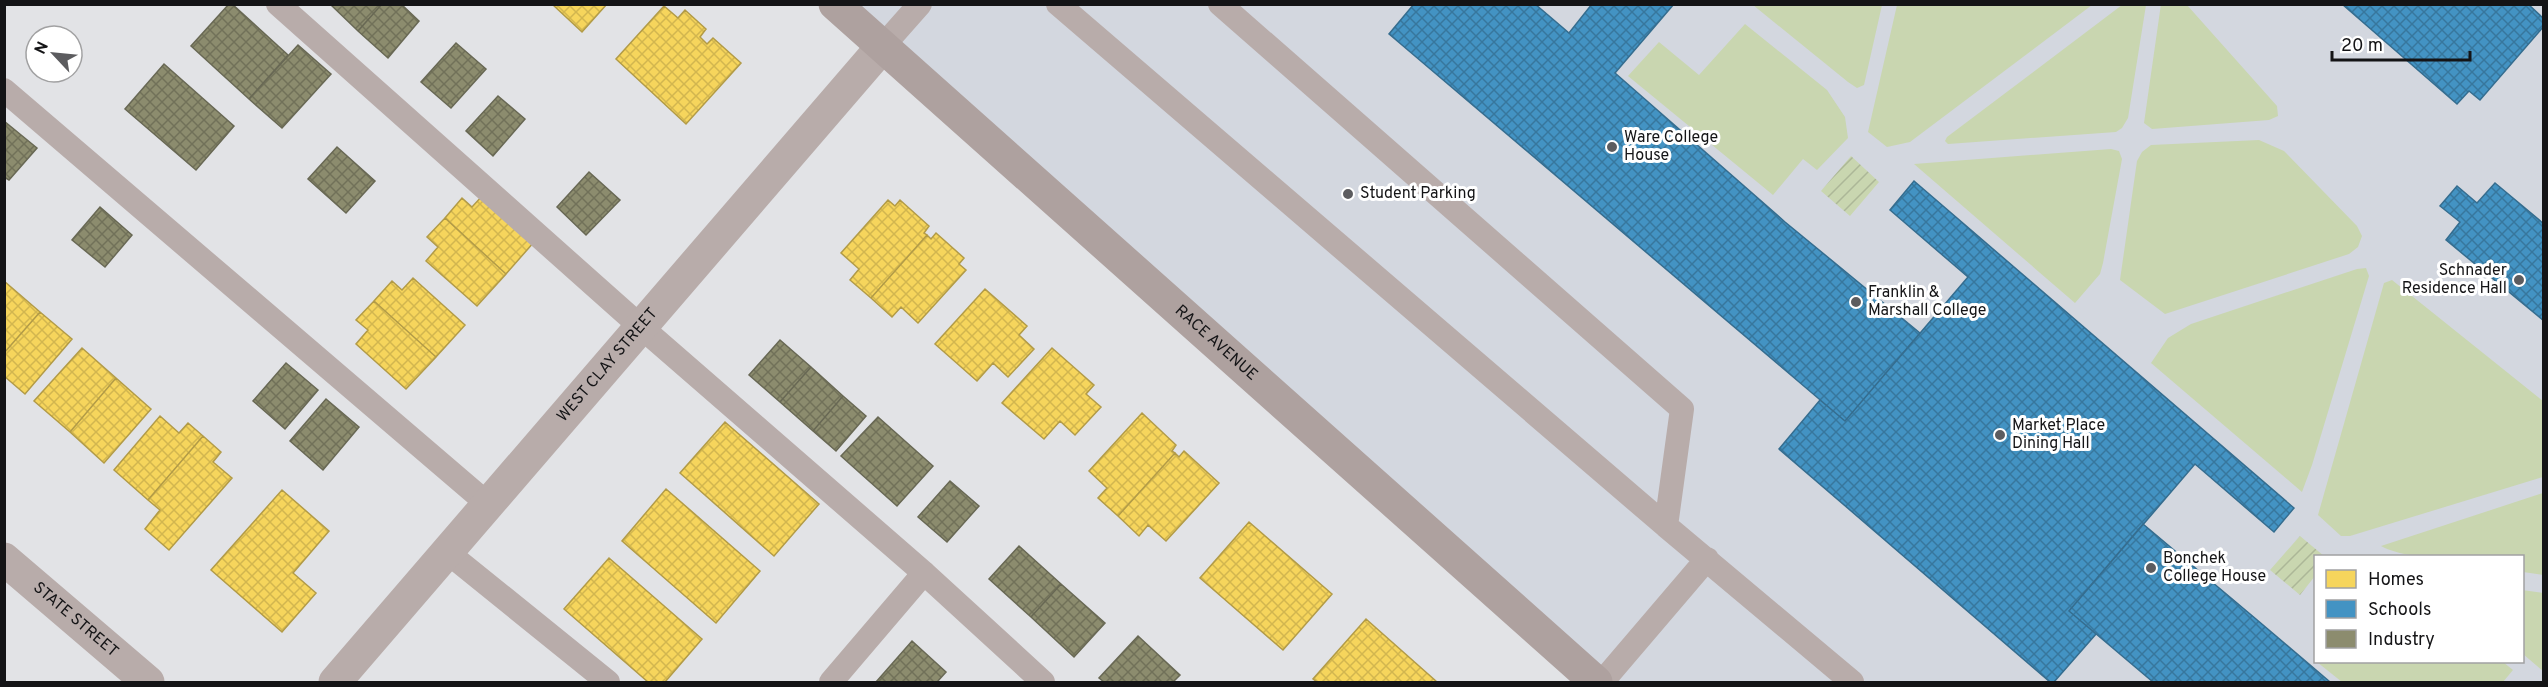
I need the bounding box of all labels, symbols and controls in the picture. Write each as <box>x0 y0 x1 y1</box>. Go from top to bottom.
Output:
north arrow <box>24 24 84 84</box>
scale bar <box>2332 24 2470 62</box>
text: 20 m <box>2341 35 2383 58</box>
text: N <box>31 39 54 58</box>
place label: Ware College House <box>1624 128 1718 166</box>
marker: Ware College House <box>1605 140 1619 154</box>
place label: Student Parking <box>1360 184 1476 204</box>
marker: Student Parking <box>1341 187 1355 201</box>
place label: Schnader Residence Hall <box>2402 261 2507 299</box>
marker: Schnader Residence Hall <box>2512 273 2526 287</box>
place label: Franklin & Marshall College <box>1868 283 1986 321</box>
marker: Franklin & Marshall College <box>1849 295 1863 309</box>
street label: RACE AVENUE <box>1170 301 1261 385</box>
street label: WEST CLAY STREET <box>553 304 662 426</box>
place label: Market Place Dining Hall <box>2012 416 2105 454</box>
marker: Market Place Dining Hall <box>1993 428 2007 442</box>
place label: Bonchek College House <box>2163 549 2266 587</box>
legend <box>2314 555 2524 663</box>
marker: Bonchek College House <box>2144 561 2158 575</box>
text: Homes <box>2368 569 2424 592</box>
street label: STATE STREET <box>29 578 122 662</box>
text: Schools <box>2368 599 2431 622</box>
text: Industry <box>2368 629 2435 652</box>

